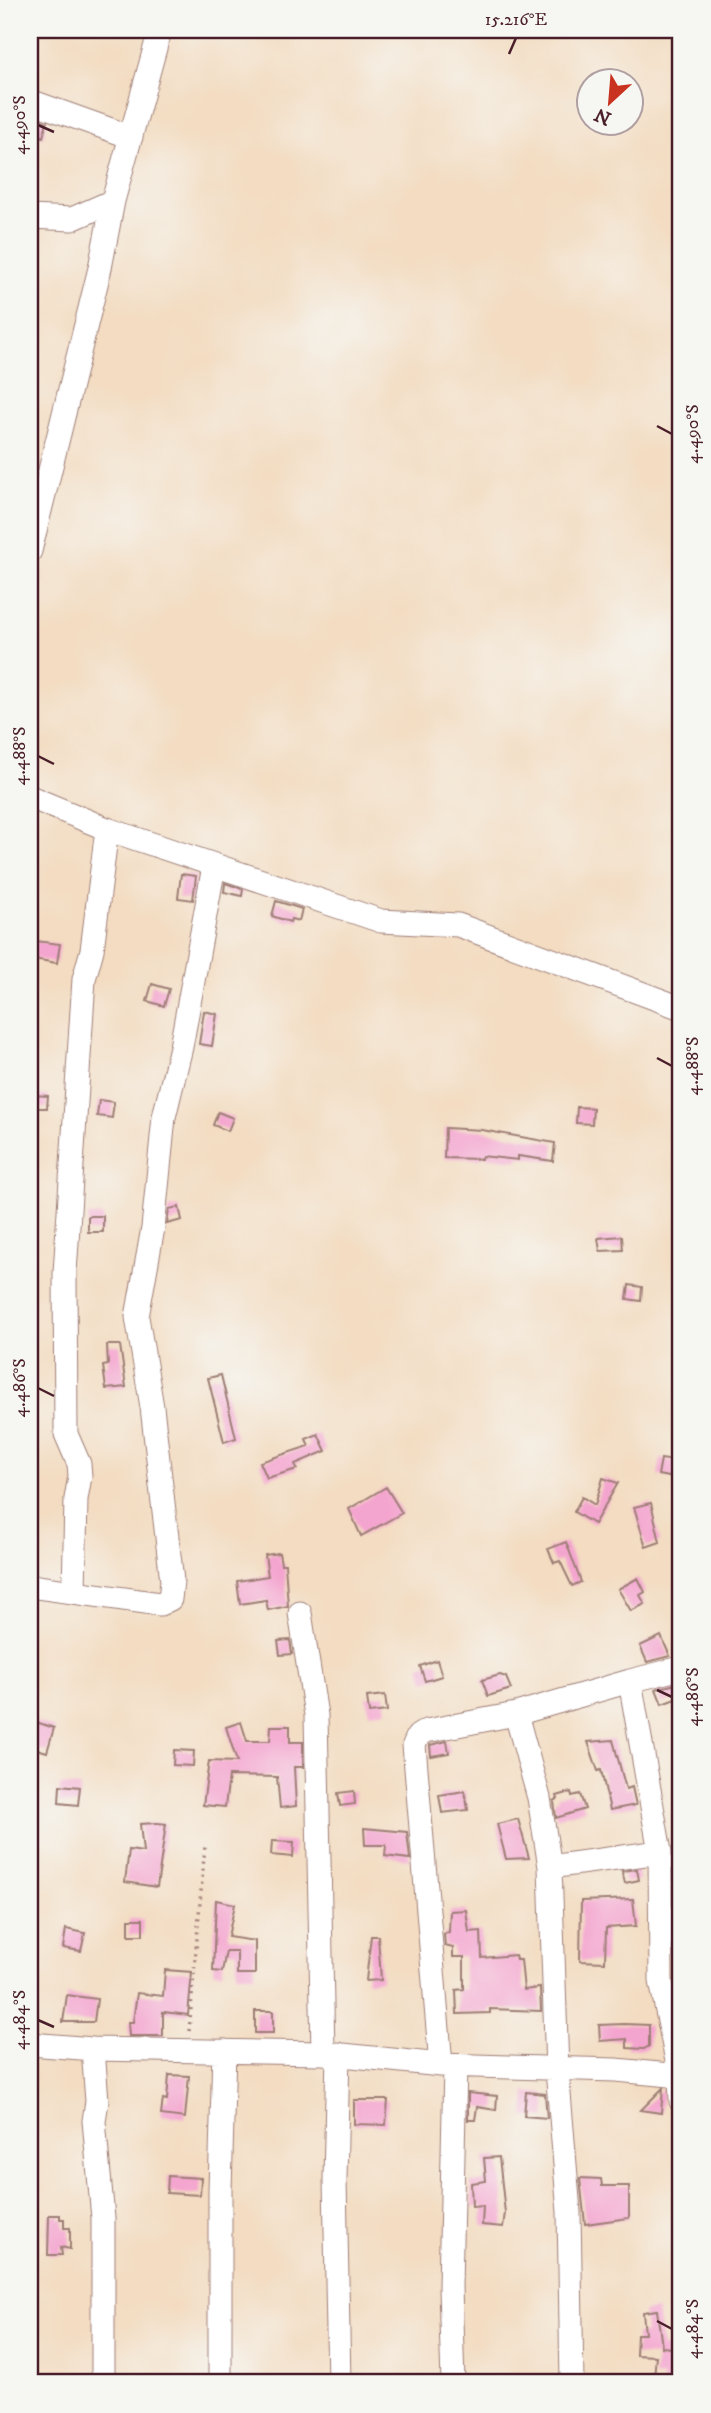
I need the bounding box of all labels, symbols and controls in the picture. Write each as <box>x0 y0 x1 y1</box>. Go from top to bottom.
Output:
text: 15.216°E <box>485 9 547 31</box>
north arrow <box>574 66 644 136</box>
text: 4.490°S <box>9 95 31 155</box>
text: N <box>591 102 615 130</box>
text: 4.490°S <box>682 404 704 464</box>
text: 4.488°S <box>9 727 31 785</box>
text: 4.488°S <box>682 1037 704 1095</box>
text: 4.486°S <box>9 1358 31 1418</box>
text: 4.486°S <box>682 1667 704 1727</box>
text: 4.484°S <box>9 1990 31 2050</box>
text: 4.484°S <box>682 2299 704 2359</box>

